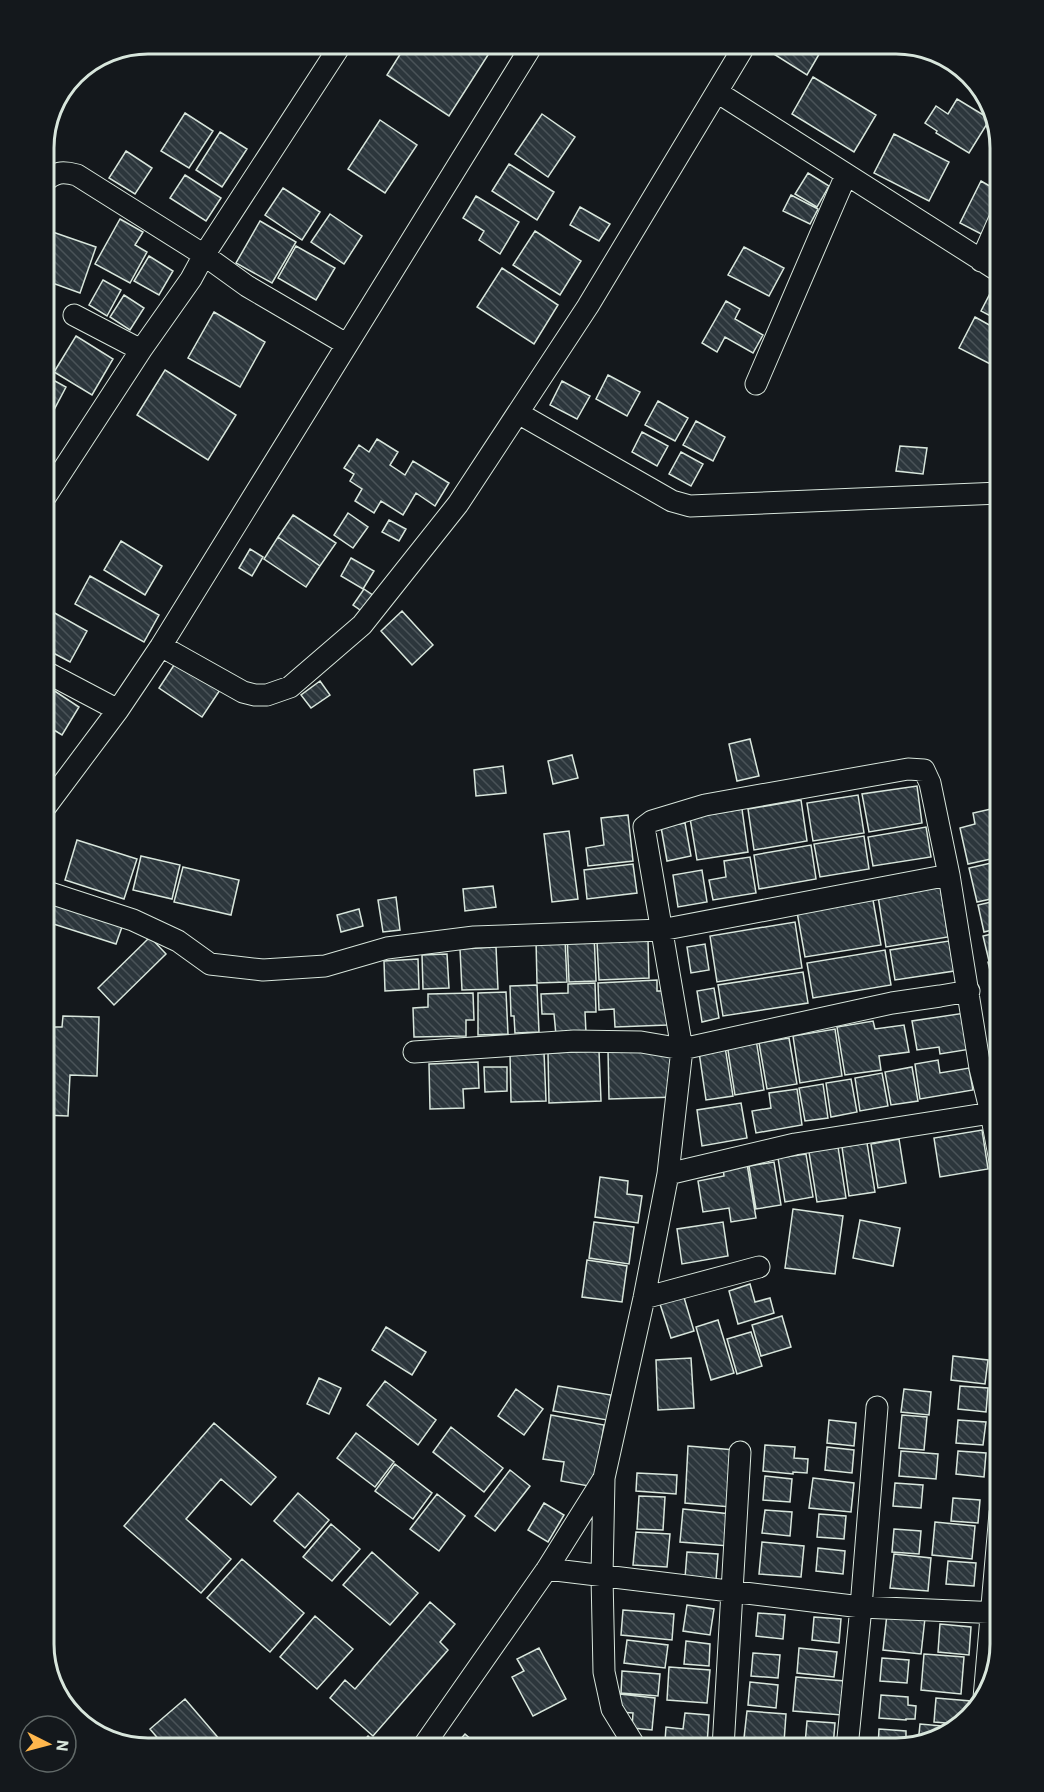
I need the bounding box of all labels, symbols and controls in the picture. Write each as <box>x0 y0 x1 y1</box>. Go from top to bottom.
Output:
north arrow <box>18 1714 78 1774</box>
text: N <box>52 1739 73 1752</box>

